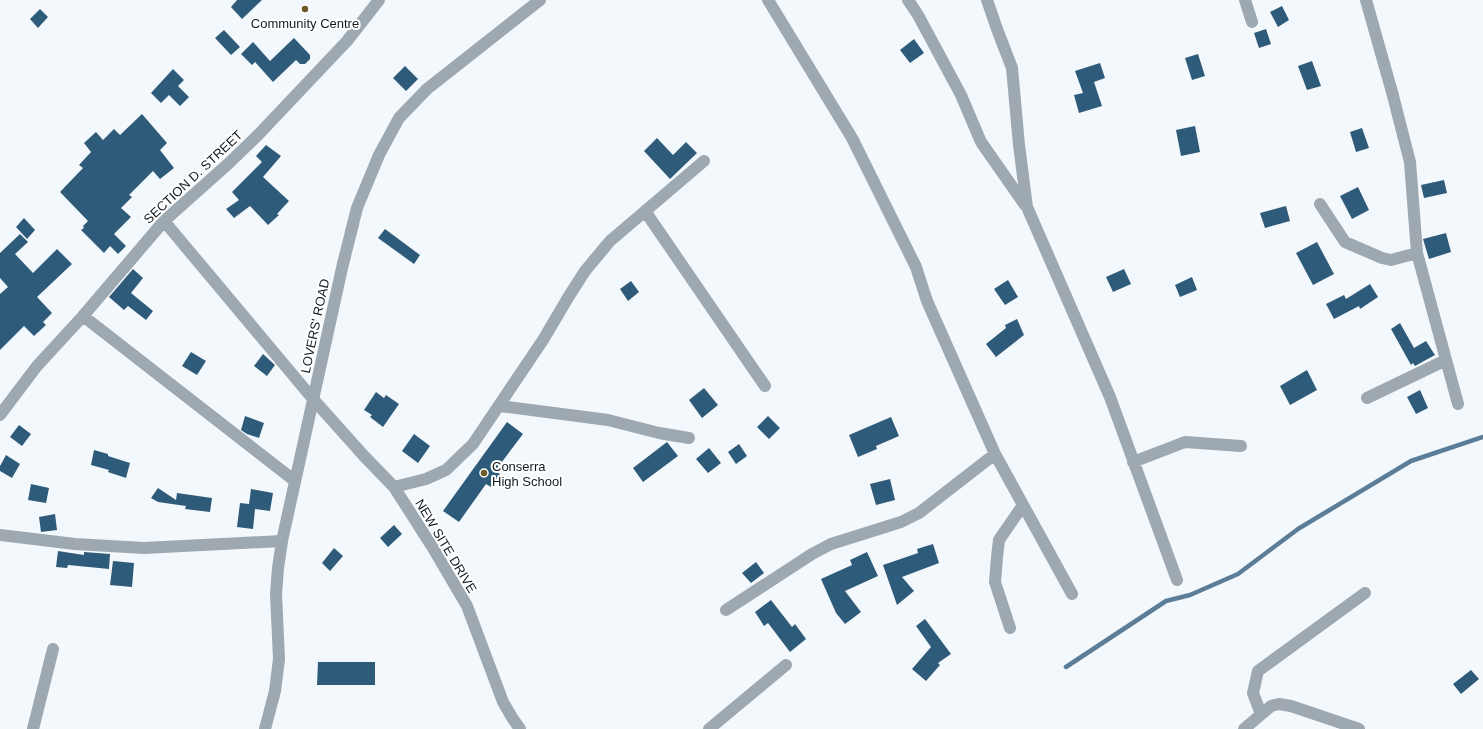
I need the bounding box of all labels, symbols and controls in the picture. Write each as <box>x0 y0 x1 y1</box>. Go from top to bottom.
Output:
marker: Community Centre <box>300 4 310 14</box>
place label: Community Centre <box>251 16 359 31</box>
street label: SECTION D. STREET <box>141 127 245 227</box>
street label: LOVERS' ROAD <box>298 277 332 375</box>
place label: Conserra High School <box>492 459 562 489</box>
marker: Conserra High School <box>479 468 489 478</box>
street label: NEW SITE DRIVE <box>412 497 480 596</box>

